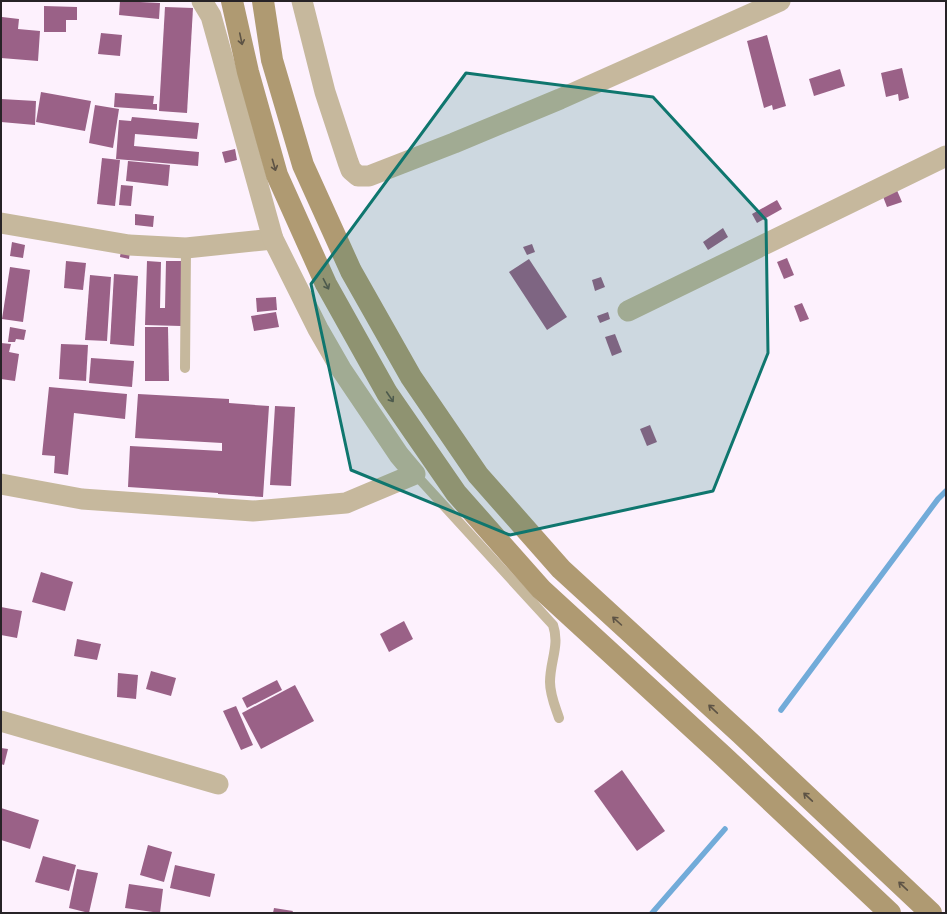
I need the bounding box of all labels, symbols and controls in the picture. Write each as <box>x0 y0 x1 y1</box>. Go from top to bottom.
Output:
one-way arrow <box>237 32 245 45</box>
one-way arrow <box>271 158 278 171</box>
one-way arrow <box>323 277 330 289</box>
one-way arrow <box>386 391 394 402</box>
one-way arrow <box>612 616 622 625</box>
one-way arrow <box>708 704 718 713</box>
one-way arrow <box>803 792 813 802</box>
one-way arrow <box>898 881 908 891</box>

